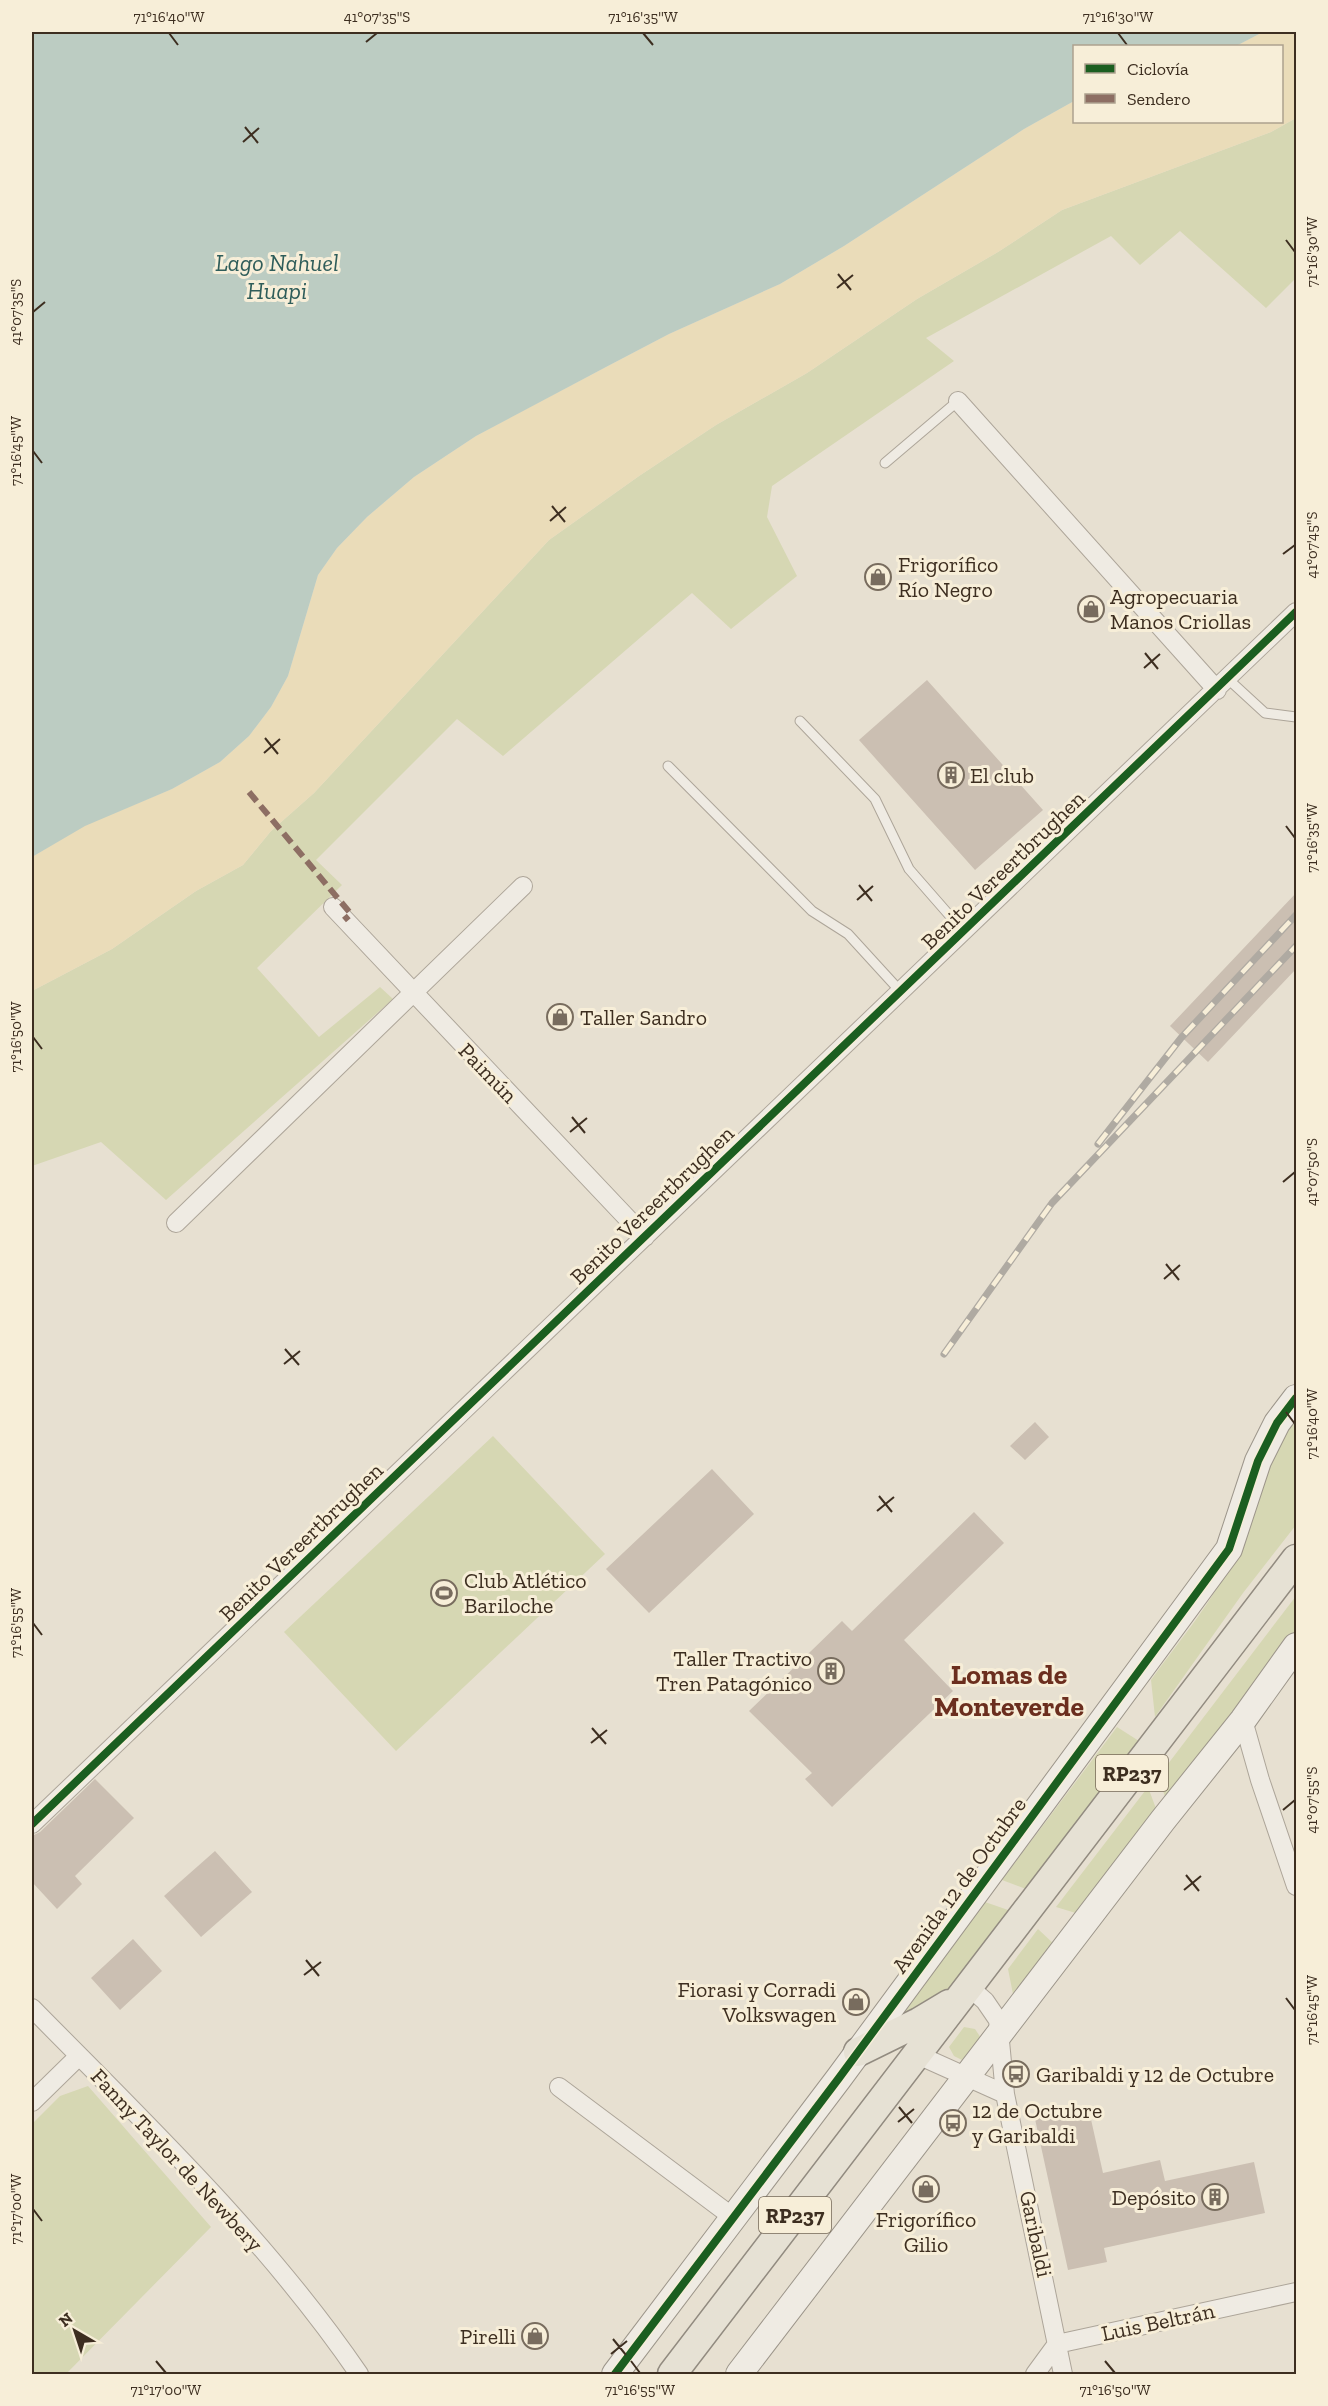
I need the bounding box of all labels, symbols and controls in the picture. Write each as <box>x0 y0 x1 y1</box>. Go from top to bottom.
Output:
text: 71°16'40"W <box>134 8 204 26</box>
text: 41°07'35"S <box>344 8 410 26</box>
text: 71°16'35"W <box>608 8 678 26</box>
text: 71°16'30"W <box>1083 8 1153 26</box>
legend <box>1073 45 1283 123</box>
text: Ciclovía <box>1127 58 1189 80</box>
text: Sendero <box>1127 88 1191 110</box>
text: 71°16'30"W <box>1303 217 1321 287</box>
water label: Lago Nahuel Huapi <box>215 248 339 305</box>
text: 41°07'35"S <box>7 279 25 345</box>
text: 71°16'45"W <box>7 416 25 486</box>
text: 41°07'45"S <box>1303 512 1321 578</box>
place label: Frigorífico Río Negro <box>898 551 998 603</box>
shop icon: Frigorífico Río Negro <box>863 562 893 592</box>
place label: Agropecuaria Manos Criollas <box>1110 583 1251 635</box>
shop icon: Agropecuaria Manos Criollas <box>1076 594 1106 624</box>
building icon: El club <box>936 760 966 790</box>
place label: El club <box>970 762 1034 789</box>
street label: Benito Vereertbrughen <box>915 785 1091 955</box>
text: 71°16'35"W <box>1303 803 1321 873</box>
text: 71°16'50"W <box>7 1002 25 1072</box>
shop icon: Taller Sandro <box>545 1002 575 1032</box>
place label: Taller Sandro <box>580 1004 707 1031</box>
street label: Paimún <box>453 1037 523 1109</box>
street label: Benito Vereertbrughen <box>564 1120 740 1290</box>
text: 41°07'50"S <box>1303 1138 1321 1206</box>
text: 71°16'40"W <box>1303 1389 1321 1459</box>
street label: Benito Vereertbrughen <box>213 1457 389 1627</box>
place label: Club Atlético Bariloche <box>464 1567 587 1619</box>
sports icon: Club Atlético Bariloche <box>429 1578 459 1608</box>
text: 71°16'55"W <box>7 1588 25 1658</box>
place label: Taller Tractivo Tren Patagónico <box>656 1645 812 1697</box>
building icon: Taller Tractivo Tren Patagónico <box>816 1656 846 1686</box>
district label: Lomas de Monteverde <box>934 1658 1084 1723</box>
road number: RP237 <box>1096 1755 1168 1791</box>
text: 41°07'55"S <box>1303 1767 1321 1833</box>
street label: Avenida 12 de Octubre <box>886 1792 1032 1978</box>
text: 71°16'45"W <box>1303 1975 1321 2045</box>
place label: Fiorasi y Corradi Volkswagen <box>678 1976 836 2028</box>
shop icon: Fiorasi y Corradi Volkswagen <box>841 1987 871 2017</box>
bus stop icon: Garibaldi y 12 de Octubre <box>1001 2059 1031 2089</box>
place label: Garibaldi y 12 de Octubre <box>1036 2061 1274 2088</box>
street label: Fanny Taylor de Newbery <box>85 2063 269 2258</box>
place label: 12 de Octubre y Garibaldi <box>972 2097 1102 2149</box>
bus stop icon: 12 de Octubre y Garibaldi <box>938 2108 968 2138</box>
text: 71°17'00"W <box>7 2174 25 2244</box>
shop icon: Frigorífico Gilio <box>911 2174 941 2204</box>
building icon: Depósito <box>1200 2182 1230 2212</box>
place label: Depósito <box>1112 2184 1196 2211</box>
street label: Garibaldi <box>1014 2188 1058 2280</box>
road number: RP237 <box>759 2197 831 2233</box>
place label: Frigorífico Gilio <box>876 2206 976 2258</box>
street label: Luis Beltrán <box>1099 2297 1217 2347</box>
north arrow <box>45 2301 105 2361</box>
text: N <box>55 2309 77 2331</box>
shop icon: Pirelli <box>520 2321 550 2351</box>
place label: Pirelli <box>460 2323 516 2350</box>
text: 71°17'00"W <box>131 2381 201 2399</box>
text: 71°16'55"W <box>605 2381 675 2399</box>
text: 71°16'50"W <box>1080 2381 1150 2399</box>

